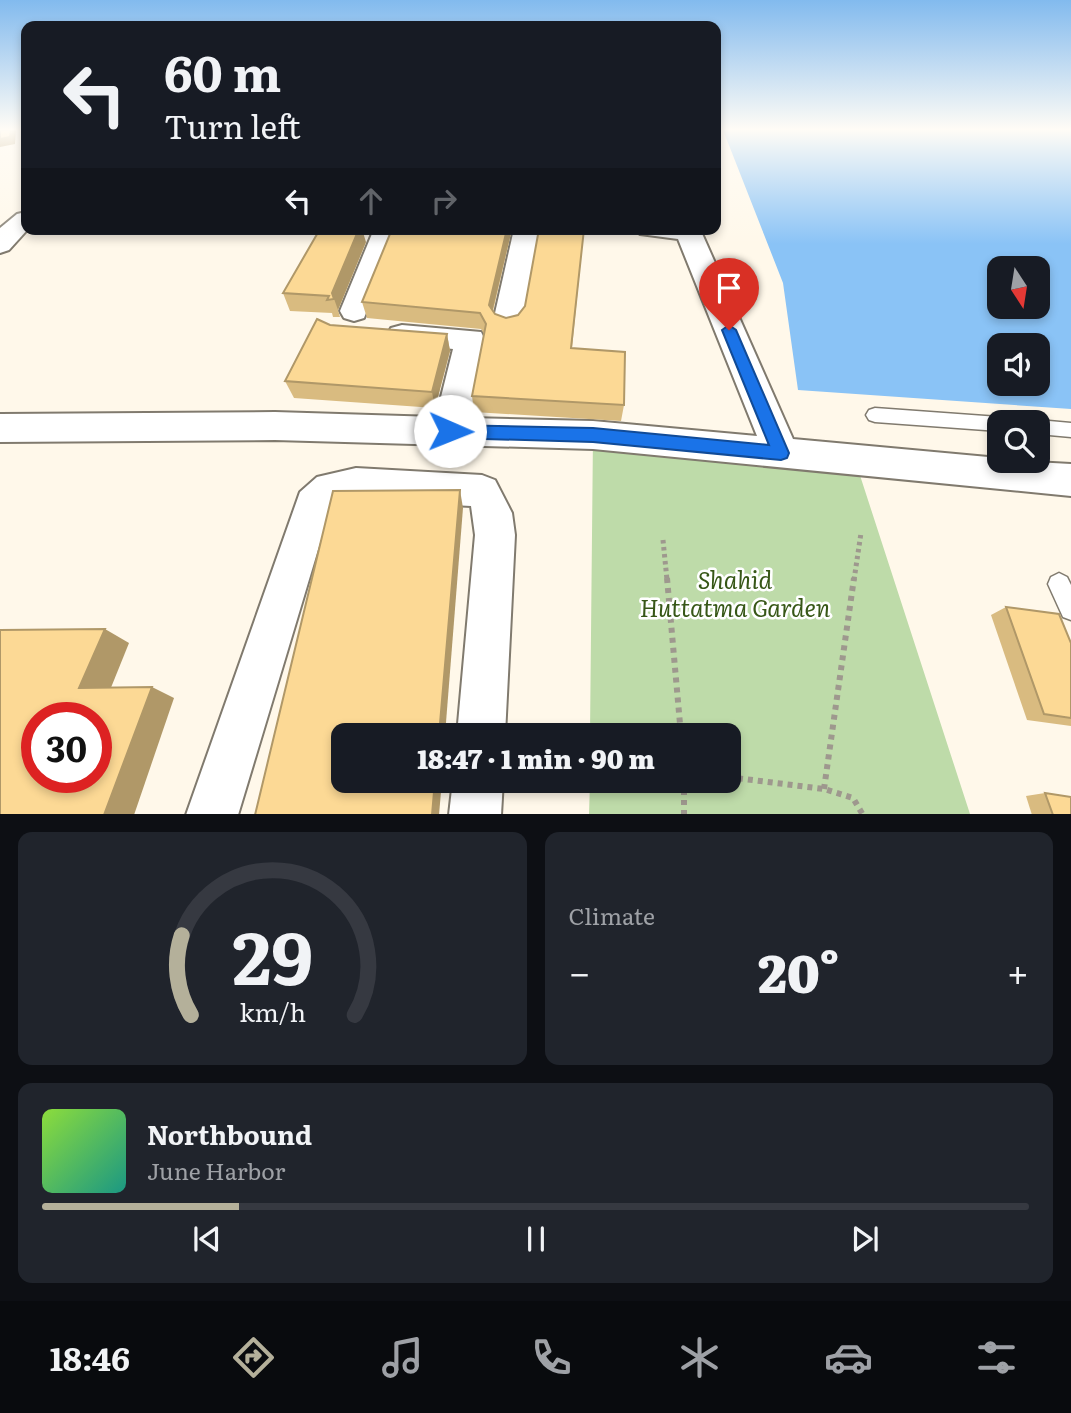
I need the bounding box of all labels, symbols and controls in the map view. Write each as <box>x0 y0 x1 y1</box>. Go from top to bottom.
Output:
text: 60 m <box>164 34 281 107</box>
icon: left <box>49 49 140 140</box>
text: Turn left <box>164 101 301 149</box>
icon: left <box>279 182 317 220</box>
icon: ahead <box>352 182 390 220</box>
icon: right <box>425 182 463 220</box>
north arrow <box>987 256 1050 318</box>
map controls <box>987 256 1050 473</box>
pin <box>699 258 759 330</box>
icon: arrive <box>710 269 748 307</box>
button: sound <box>987 333 1050 396</box>
position arrow <box>413 394 487 468</box>
button: search <box>987 410 1050 473</box>
park label: Shahid Huttatma Garden <box>640 561 830 624</box>
speed limit sign: 30 <box>21 702 112 793</box>
text: 18:47 · 1 min · 90 m <box>417 738 655 777</box>
text: Climate <box>569 898 655 932</box>
text: 29 <box>232 899 313 1007</box>
text: 20° <box>758 932 840 1009</box>
text: − <box>569 942 591 999</box>
text: + <box>1007 942 1029 999</box>
text: km/h <box>239 992 306 1029</box>
text: Northbound <box>147 1114 312 1153</box>
text: June Harbor <box>147 1153 285 1187</box>
icon: previous <box>188 1220 226 1258</box>
icon: pause <box>517 1220 555 1258</box>
icon: next <box>846 1220 884 1258</box>
text: 18:46 <box>50 1333 130 1381</box>
icon: directions <box>229 1333 278 1382</box>
icon: music <box>378 1333 427 1382</box>
icon: phone <box>527 1333 576 1382</box>
icon: climate <box>675 1333 724 1382</box>
icon: car <box>824 1333 873 1382</box>
icon: filters <box>972 1333 1021 1382</box>

